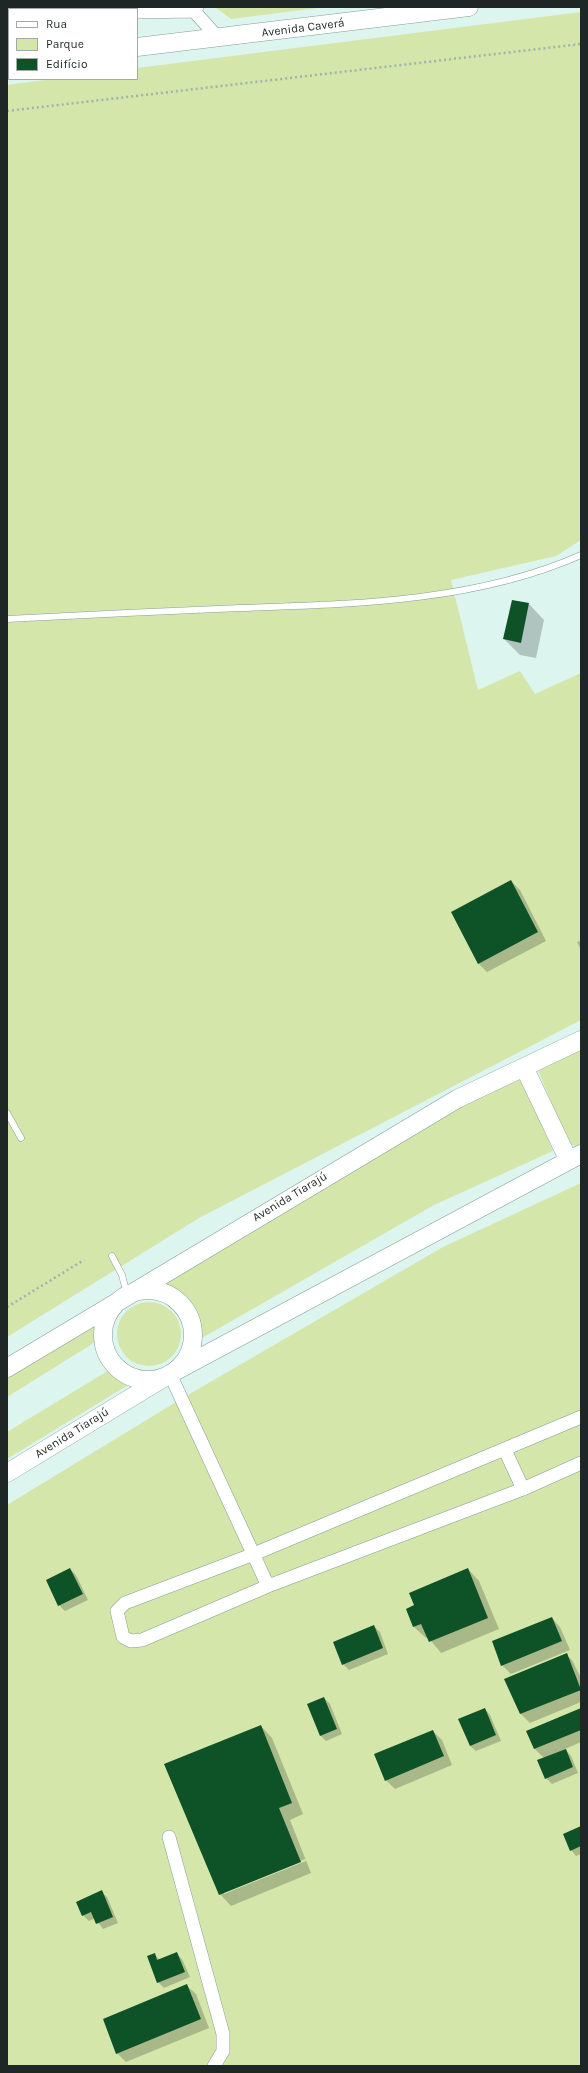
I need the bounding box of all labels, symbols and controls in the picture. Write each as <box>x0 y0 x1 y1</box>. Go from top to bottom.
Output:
legend <box>8 8 138 80</box>
street label: Avenida Caverá <box>261 16 345 40</box>
text: Rua <box>46 17 67 31</box>
text: Parque <box>46 37 84 51</box>
text: Edifício <box>46 57 87 71</box>
street label: Avenida Tiarajú <box>250 1169 330 1225</box>
street label: Avenida Tiarajú <box>32 1405 112 1461</box>

